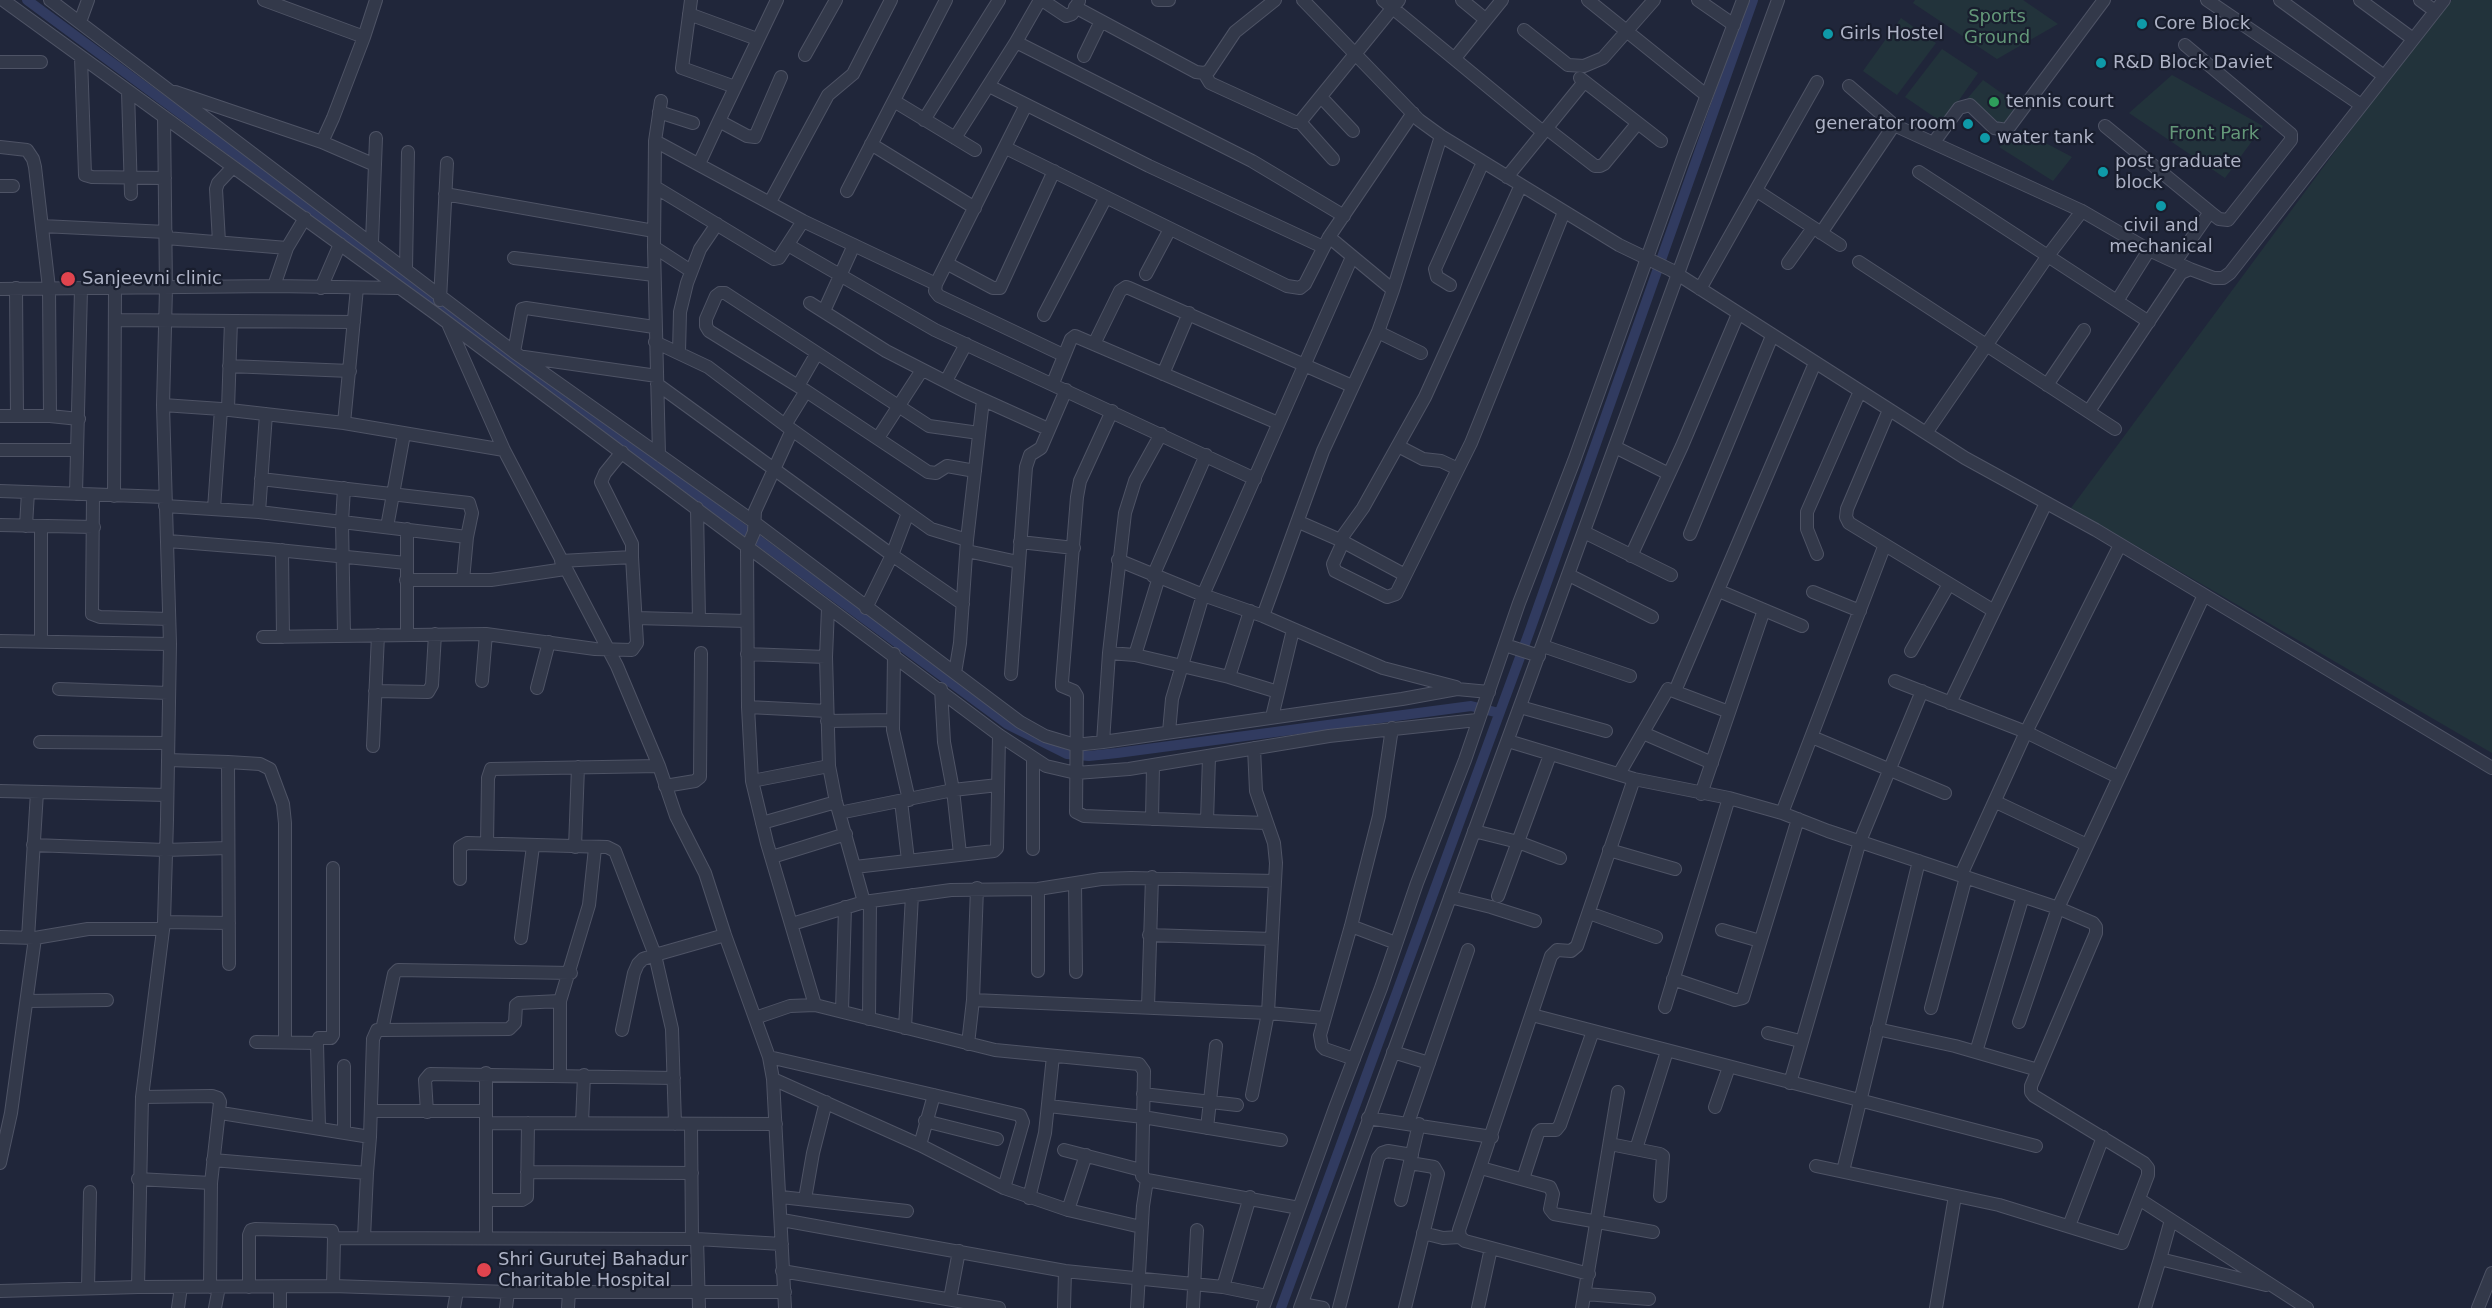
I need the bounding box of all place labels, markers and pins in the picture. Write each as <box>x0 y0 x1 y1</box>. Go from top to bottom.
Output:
place label: Core Block <box>2154 13 2250 35</box>
marker: Core Block <box>2135 17 2149 31</box>
place label: Girls Hostel <box>1840 23 1944 45</box>
marker: Girls Hostel <box>1821 27 1835 41</box>
place label: R&D Block Daviet <box>2113 52 2272 74</box>
marker: R&D Block Daviet <box>2094 56 2108 70</box>
place label: tennis court <box>2006 91 2114 113</box>
marker: tennis court <box>1987 95 2001 109</box>
place label: generator room <box>1815 113 1956 135</box>
marker: generator room <box>1961 117 1975 131</box>
place label: water tank <box>1997 127 2094 149</box>
marker: water tank <box>1978 131 1992 145</box>
place label: post graduate block <box>2115 151 2241 194</box>
marker: post graduate block <box>2096 165 2110 179</box>
marker: civil and mechanical <box>2154 199 2168 213</box>
place label: civil and mechanical <box>2109 215 2213 258</box>
place label: Sanjeevni clinic <box>82 268 222 290</box>
marker: Sanjeevni clinic <box>59 270 77 288</box>
place label: Shri Gurutej Bahadur Charitable Hospital <box>498 1249 688 1292</box>
marker: Shri Gurutej Bahadur Charitable Hospital <box>475 1261 493 1279</box>

